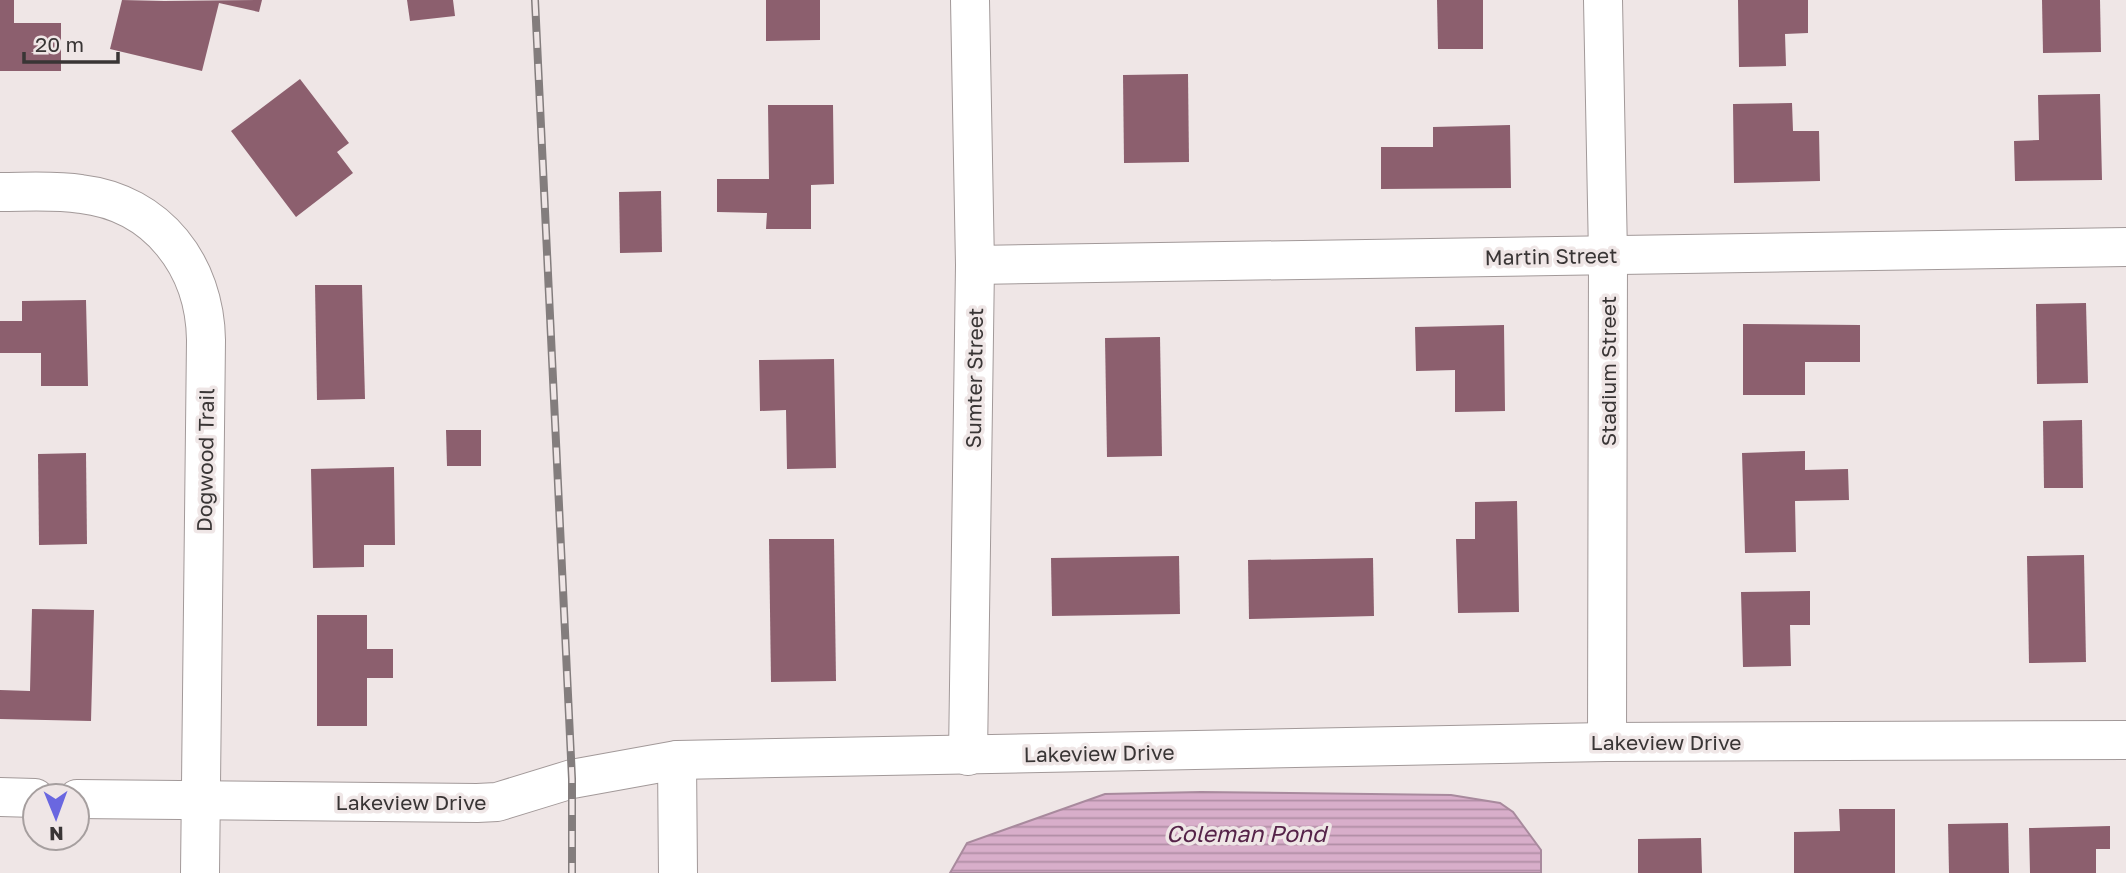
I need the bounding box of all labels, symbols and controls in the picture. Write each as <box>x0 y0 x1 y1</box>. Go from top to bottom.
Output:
scale bar <box>24 21 119 65</box>
text: 20 m <box>35 31 84 57</box>
street label: Martin Street <box>1484 242 1618 270</box>
street label: Stadium Street <box>1595 296 1621 446</box>
street label: Sumter Street <box>960 307 988 449</box>
street label: Dogwood Trail <box>191 388 219 532</box>
street label: Lakeview Drive <box>1591 729 1741 755</box>
street label: Lakeview Drive <box>1023 739 1175 767</box>
north arrow <box>21 782 91 852</box>
street label: Lakeview Drive <box>336 789 486 815</box>
water label: Coleman Pond <box>1166 819 1329 847</box>
text: N <box>49 823 64 846</box>

